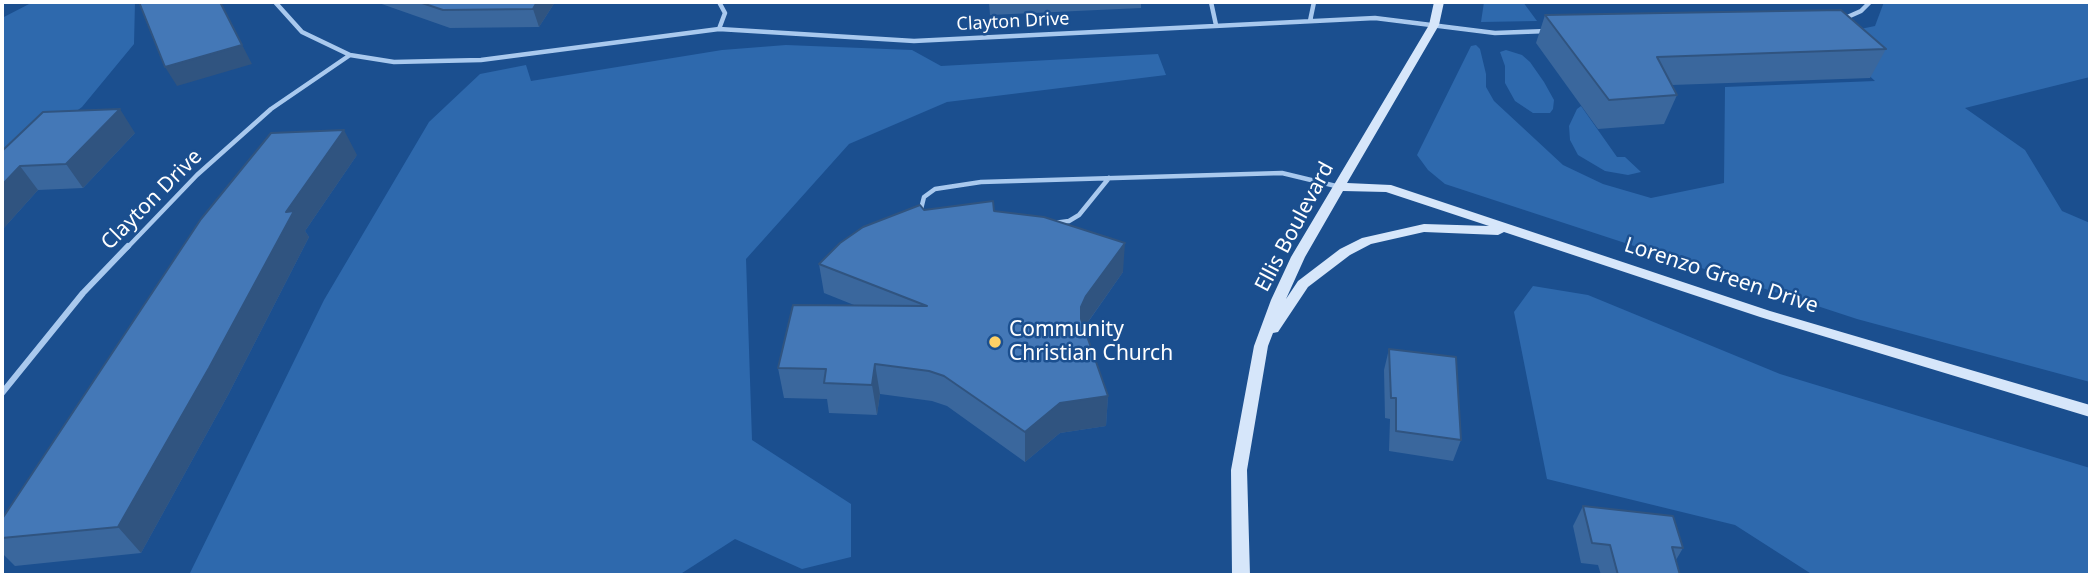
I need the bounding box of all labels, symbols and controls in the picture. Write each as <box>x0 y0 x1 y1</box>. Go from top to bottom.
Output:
street label: Clayton Drive <box>956 8 1070 36</box>
street label: Clayton Drive <box>96 144 208 256</box>
street label: Ellis Boulevard <box>1250 158 1340 296</box>
street label: Lorenzo Green Drive <box>1621 233 1821 319</box>
place label: Community Christian Church <box>1009 317 1173 367</box>
marker: Community Christian Church <box>987 334 1003 350</box>

